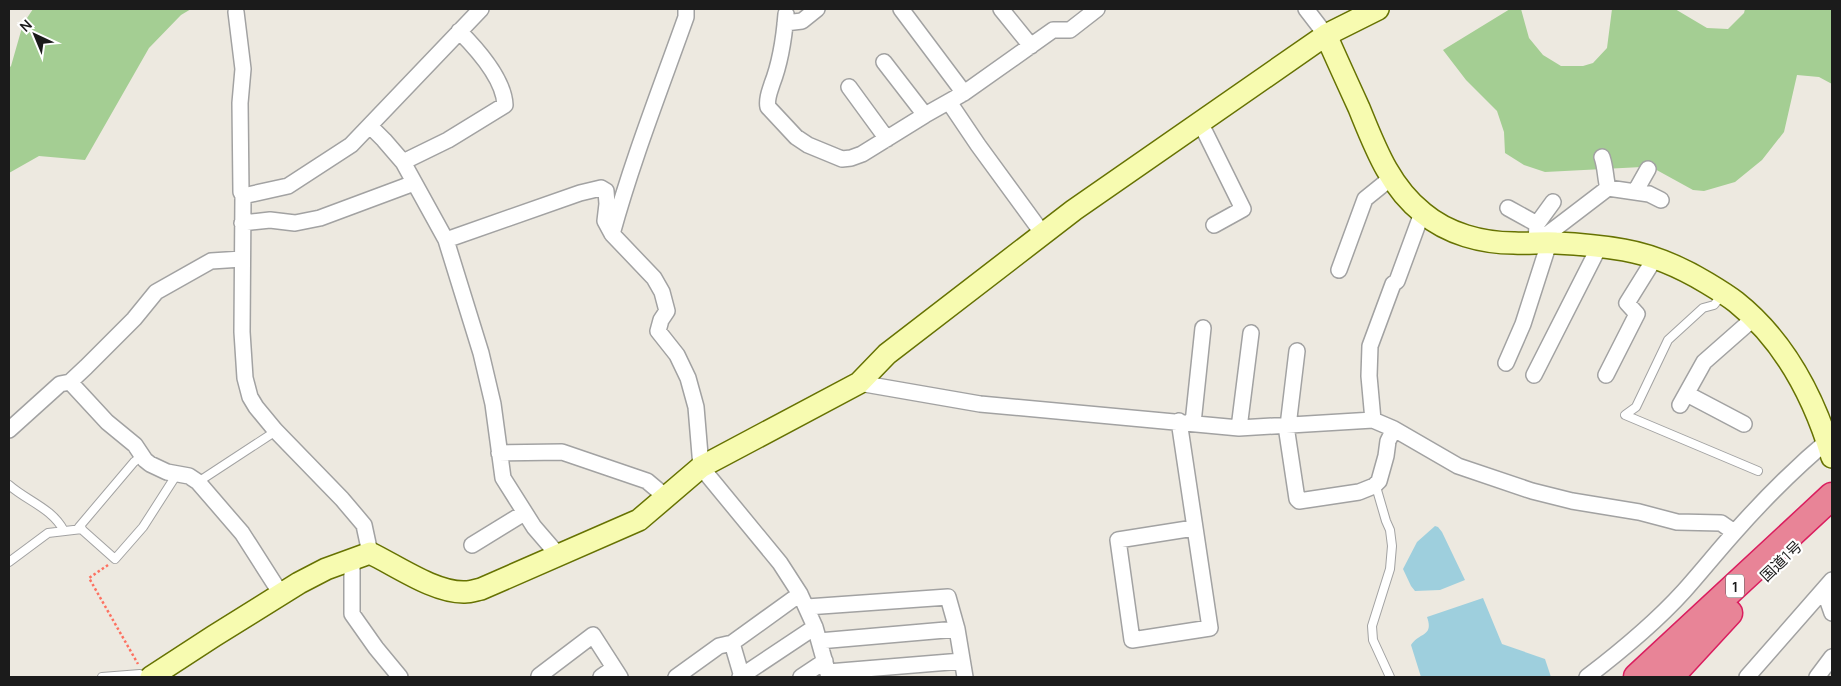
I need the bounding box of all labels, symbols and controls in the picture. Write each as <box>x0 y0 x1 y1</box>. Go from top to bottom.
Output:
north arrow <box>10 10 60 60</box>
text: N <box>15 15 36 36</box>
street label: 国道1号 <box>1755 536 1807 586</box>
road number: 1 <box>1726 574 1744 598</box>

